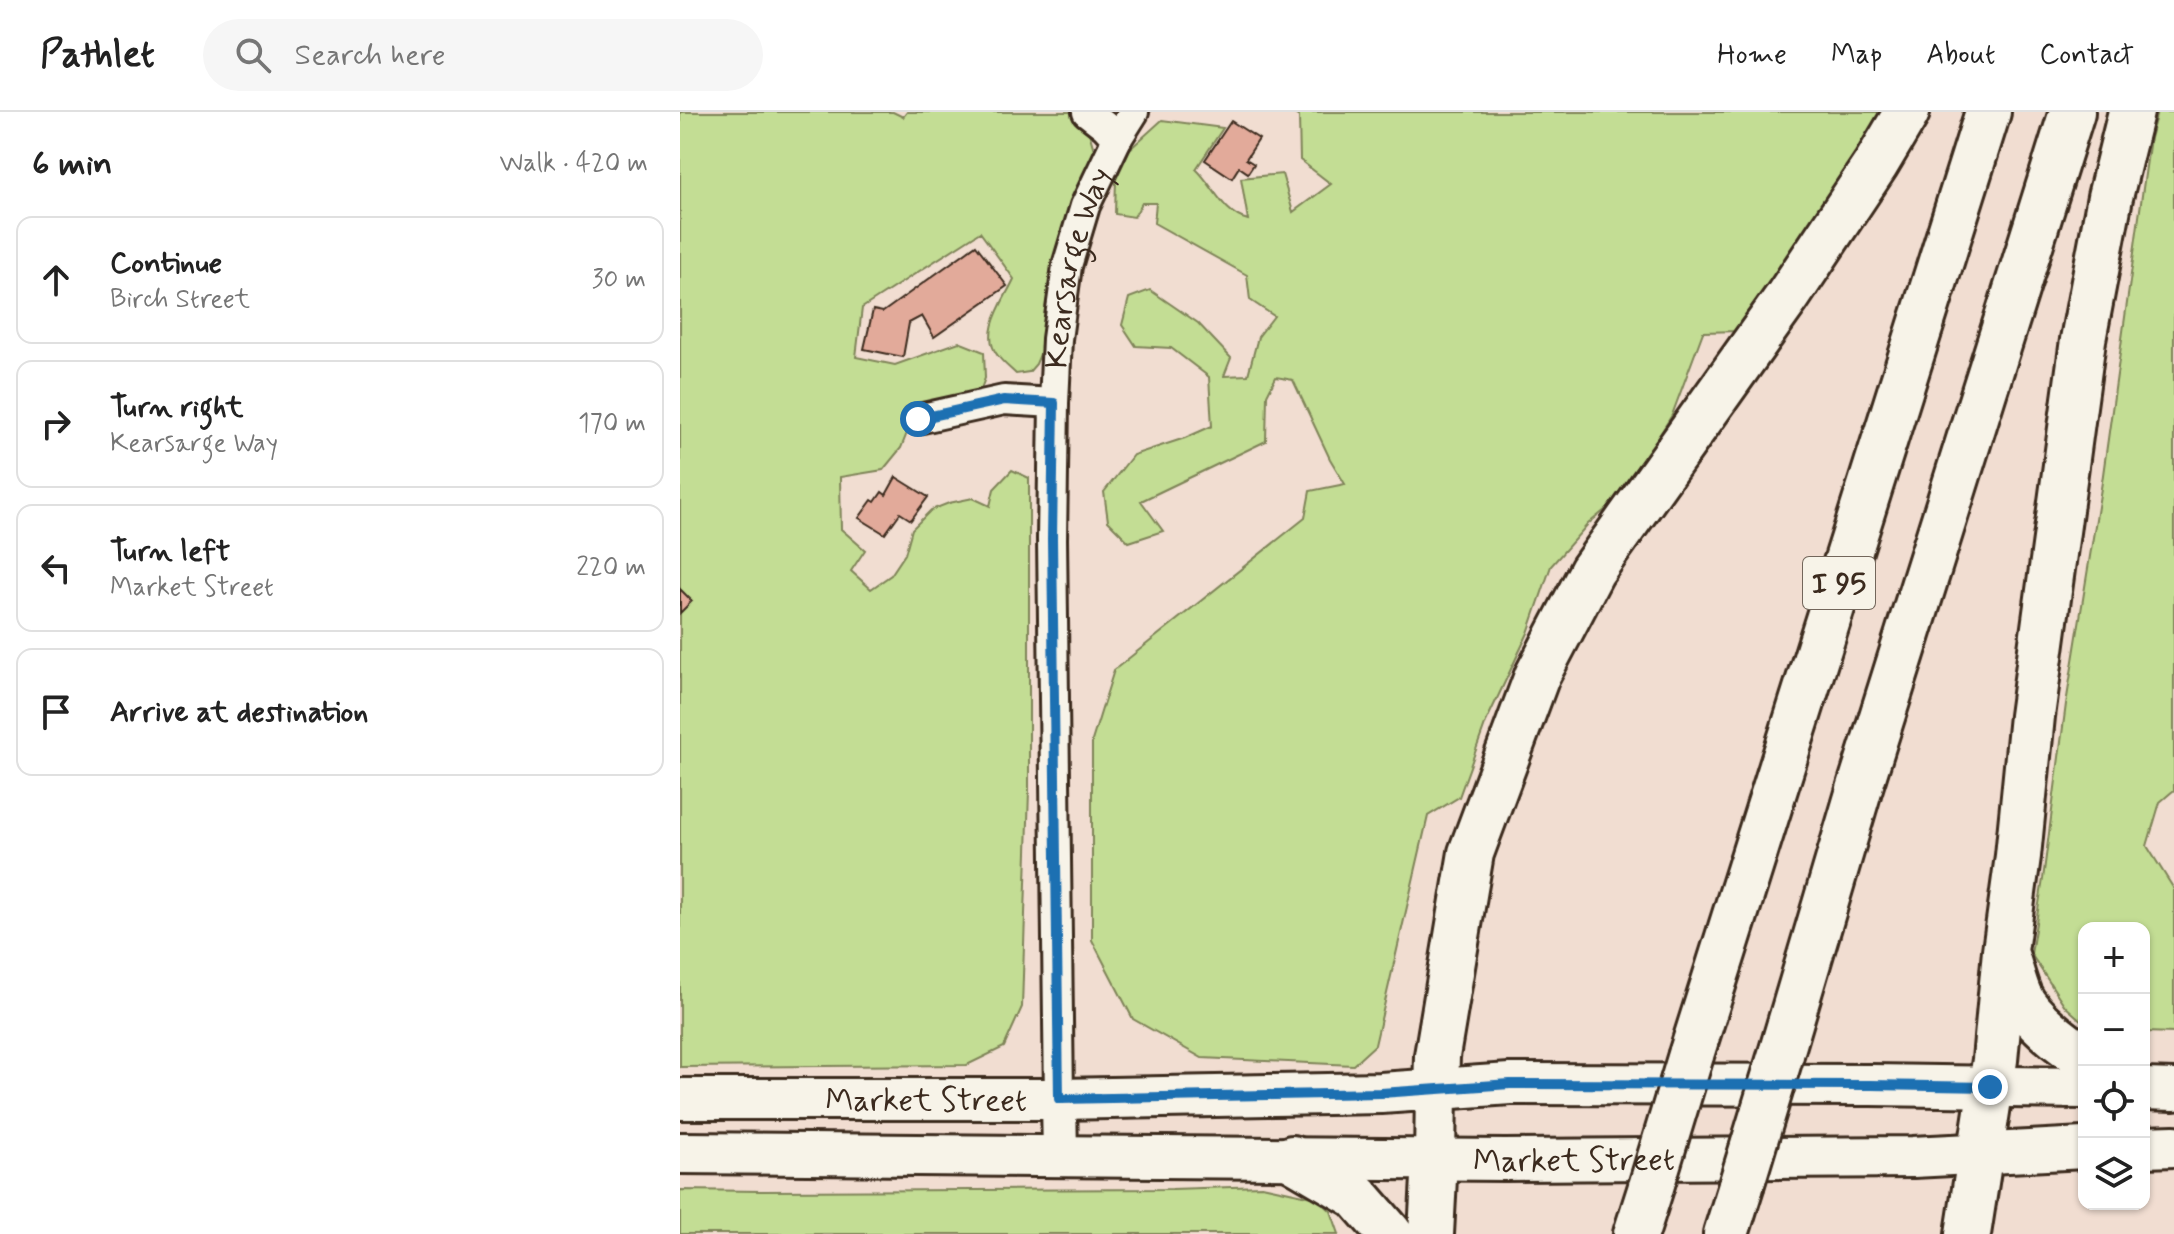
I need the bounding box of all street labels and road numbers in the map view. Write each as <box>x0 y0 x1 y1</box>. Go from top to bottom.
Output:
street label: Kearsarge Way <box>1037 161 1123 370</box>
road number: I 95 <box>1803 557 1875 609</box>
street label: Market Street <box>825 1080 1027 1122</box>
street label: Market Street <box>1473 1140 1675 1183</box>

